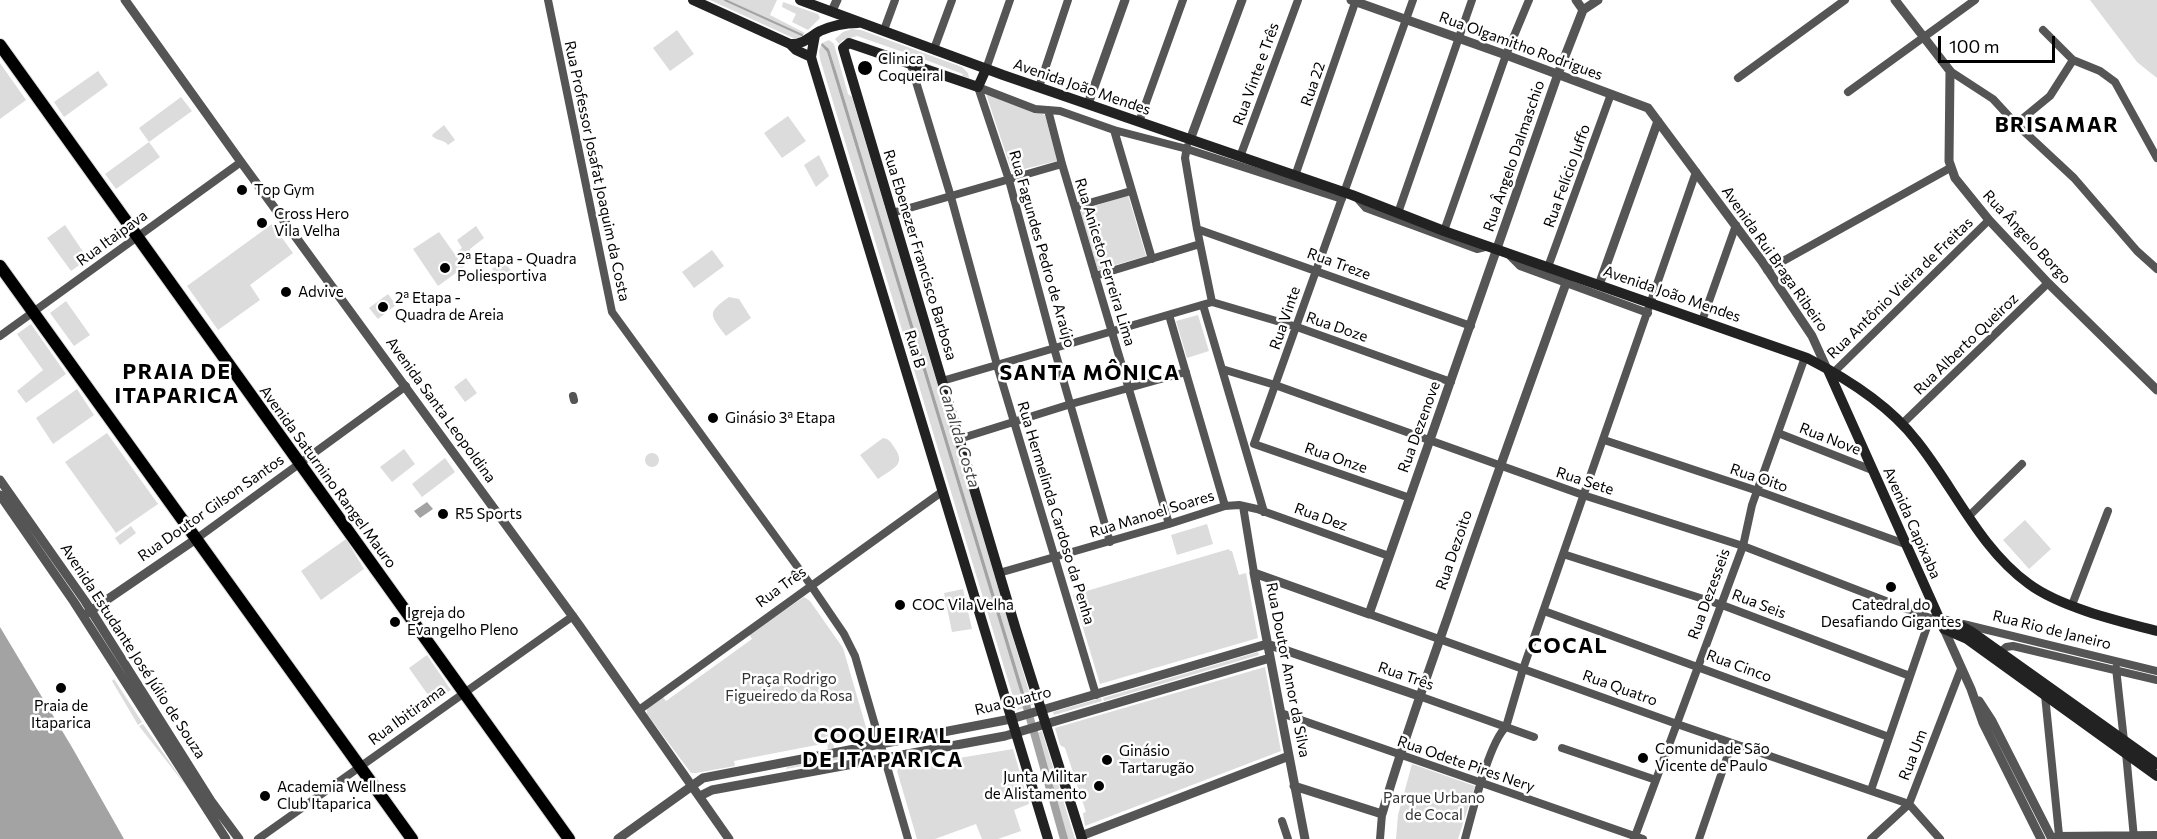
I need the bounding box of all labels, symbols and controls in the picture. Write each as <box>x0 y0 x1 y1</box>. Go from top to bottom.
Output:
street label: Rua Olgamitho Rodrigues <box>1437 8 1605 84</box>
street label: Rua Vinte e Três <box>1229 20 1283 128</box>
scale bar <box>1941 24 2058 62</box>
text: 100 m <box>1949 35 1999 57</box>
street label: Rua Professor Josafat Joaquim da Costa <box>561 39 633 303</box>
place label: Clinica Coqueiral <box>878 50 944 85</box>
street label: Avenida João Mendes <box>1011 55 1153 119</box>
marker: Clinica Coqueiral <box>856 59 874 77</box>
street label: Rua 22 <box>1297 59 1329 109</box>
street label: Rua Ângelo Dalmaschio <box>1480 78 1548 234</box>
district label: BRISAMAR <box>1995 112 2119 138</box>
street label: Rua Felício Juffo <box>1540 122 1594 230</box>
street label: Rua Ebenezer Francisco Barbosa <box>879 147 961 363</box>
street label: Rua Fagundes Pedro de Araújo <box>1005 148 1079 350</box>
street label: Rua Aniceto Ferreira Lima <box>1071 176 1139 348</box>
place label: Top Gym <box>254 181 315 199</box>
marker: Top Gym <box>235 183 249 197</box>
street label: Avenida Rui Braga Ribeiro <box>1718 183 1832 335</box>
street label: Rua Ângelo Borgo <box>1979 187 2075 287</box>
place label: Cross Hero Vila Velha <box>274 205 349 240</box>
street label: Rua Itaipava <box>73 206 151 270</box>
street label: Rua Antônio Vieira de Freitas <box>1823 213 1977 363</box>
marker: Cross Hero Vila Velha <box>255 216 269 230</box>
street label: Rua Treze <box>1305 244 1373 284</box>
place label: 2ª Etapa - Quadra Poliesportiva <box>457 250 576 285</box>
marker: 2ª Etapa - Quadra Poliesportiva <box>438 261 452 275</box>
street label: Avenida João Mendes <box>1601 262 1743 326</box>
place label: Advive <box>298 283 344 301</box>
street label: Rua Vinte <box>1266 284 1304 352</box>
marker: Advive <box>279 285 293 299</box>
place label: 2ª Etapa - Quadra de Areia <box>395 289 504 324</box>
street label: Rua Alberto Queiroz <box>1910 289 2022 399</box>
marker: 2ª Etapa - Quadra de Areia <box>376 300 390 314</box>
street label: Rua Doze <box>1304 308 1370 346</box>
street label: Rua B <box>901 328 929 370</box>
street label: Avenida Santa Leopoldina <box>382 334 500 486</box>
district label: PRAIA DE ITAPARICA <box>114 359 240 409</box>
district label: SANTA MÔNICA <box>999 360 1181 386</box>
street label: Rua Dezenove <box>1394 379 1444 475</box>
street label: Avenida Saturnino Rangel Mauro <box>256 382 400 572</box>
water label: Canal da Costa <box>934 382 984 490</box>
street label: Rua Hermelinda Cardoso da Penha <box>1013 399 1099 627</box>
place label: Ginásio 3ª Etapa <box>725 409 835 427</box>
marker: Ginásio 3ª Etapa <box>706 411 720 425</box>
street label: Rua Nove <box>1797 419 1863 459</box>
street label: Rua Onze <box>1302 439 1370 477</box>
street label: Rua Doutor Gilson Santos <box>135 451 287 565</box>
street label: Rua Oito <box>1728 460 1790 496</box>
street label: Rua Sete <box>1554 463 1616 499</box>
street label: Avenida Capixaba <box>1879 464 1945 582</box>
street label: Rua Manoel Soares <box>1088 486 1216 542</box>
street label: Rua Dez <box>1292 499 1350 535</box>
place label: R5 Sports <box>455 505 522 523</box>
marker: R5 Sports <box>436 507 450 521</box>
street label: Rua Dezoito <box>1432 508 1476 592</box>
street label: Avenida Estudante José Júlio de Souza <box>57 540 209 762</box>
street label: Rua Dezesseis <box>1684 546 1734 642</box>
street label: Rua Três <box>752 563 810 611</box>
marker: Catedral do Desafiando Gigantes <box>1884 580 1898 594</box>
street label: Rua Doutor Annor da Silva <box>1262 581 1314 759</box>
street label: Rua Seis <box>1729 585 1789 623</box>
place label: COC Vila Velha <box>912 596 1014 614</box>
place label: Catedral do Desafiando Gigantes <box>1821 596 1961 631</box>
marker: COC Vila Velha <box>893 598 907 612</box>
place label: Igreja do Evangelho Pleno <box>407 604 518 639</box>
street label: Rua Rio de Janeiro <box>1991 607 2113 653</box>
marker: Igreja do Evangelho Pleno <box>388 615 402 629</box>
district label: COCAL <box>1528 633 1608 659</box>
street label: Rua Cinco <box>1704 646 1774 686</box>
street label: Rua Três <box>1376 658 1436 694</box>
street label: Rua Quatro <box>1580 666 1660 710</box>
park label: Praça Rodrigo Figueiredo da Rosa <box>725 670 853 705</box>
marker: Praia de Itaparica <box>54 681 68 695</box>
street label: Rua Ibitirama <box>365 681 449 749</box>
street label: Rua Quatro <box>973 683 1053 719</box>
place label: Praia de Itaparica <box>31 697 91 732</box>
district label: COQUEIRAL DE ITAPARICA <box>802 723 964 773</box>
street label: Rua Um <box>1895 727 1931 783</box>
street label: Rua Odete Pires Nery <box>1395 732 1537 796</box>
place label: Comunidade São Vicente de Paulo <box>1655 740 1770 775</box>
place label: Ginásio Tartarugão <box>1119 742 1194 777</box>
marker: Comunidade São Vicente de Paulo <box>1636 751 1650 765</box>
marker: Ginásio Tartarugão <box>1100 753 1114 767</box>
place label: Junta Militar de Alistamento <box>984 768 1087 803</box>
place label: Academia Wellness Club Itaparica <box>277 778 406 813</box>
marker: Junta Militar de Alistamento <box>1092 779 1106 793</box>
marker: Academia Wellness Club Itaparica <box>258 789 272 803</box>
park label: Parque Urbano de Cocal <box>1383 789 1485 824</box>

